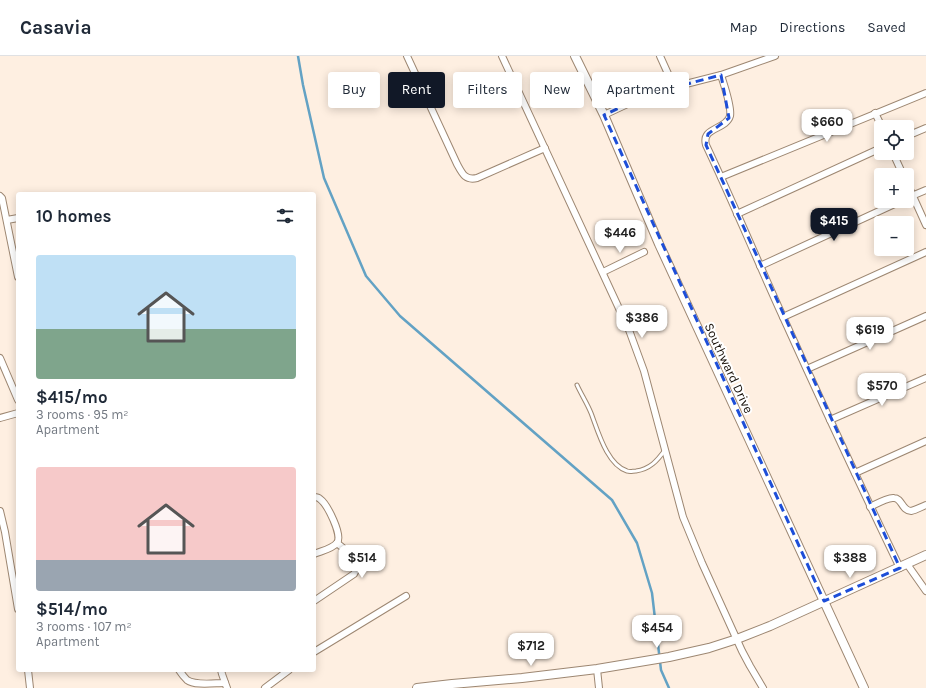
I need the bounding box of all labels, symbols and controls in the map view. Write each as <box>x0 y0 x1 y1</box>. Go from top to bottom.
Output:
text: Casavia <box>20 17 92 39</box>
text: Map <box>730 19 758 36</box>
text: Directions <box>780 19 845 36</box>
text: Saved <box>867 19 906 36</box>
chip: Buy <box>328 72 380 108</box>
chip: Rent <box>388 72 445 108</box>
chip: Filters <box>453 72 522 108</box>
chip: New <box>530 72 584 108</box>
chip: Apartment <box>592 72 689 108</box>
pin: $660 <box>803 109 851 143</box>
text: $660 <box>811 114 843 129</box>
map controls <box>874 120 914 256</box>
button: locate <box>874 120 914 160</box>
button: + <box>874 168 914 208</box>
icon: filters <box>274 205 296 227</box>
text: 10 homes <box>36 206 111 226</box>
pin: $415 <box>810 208 858 242</box>
text: $415 <box>820 213 848 228</box>
button: − <box>874 216 914 256</box>
pin: $446 <box>596 220 644 254</box>
text: $446 <box>604 225 636 240</box>
icon: home <box>130 281 202 353</box>
pin: $386 <box>618 305 666 339</box>
text: $386 <box>625 310 659 325</box>
pin: $619 <box>846 317 894 351</box>
street label: Southward Drive <box>701 320 757 416</box>
text: $619 <box>855 322 885 337</box>
pin: $570 <box>858 373 906 407</box>
text: $570 <box>866 378 898 393</box>
text: $415/mo <box>36 387 108 407</box>
text: 3 rooms · 95 m² <box>36 407 129 422</box>
text: Apartment <box>36 422 99 437</box>
icon: home <box>130 493 202 565</box>
pin: $514 <box>338 545 386 579</box>
pin: $388 <box>826 545 874 579</box>
text: $514 <box>348 550 376 565</box>
text: $388 <box>833 550 867 565</box>
text: $514/mo <box>36 599 108 619</box>
pin: $454 <box>633 615 681 649</box>
text: 3 rooms · 107 m² <box>36 619 132 634</box>
text: $454 <box>641 620 673 635</box>
pin: $712 <box>507 633 555 667</box>
text: Apartment <box>36 634 99 649</box>
text: $712 <box>517 638 545 653</box>

